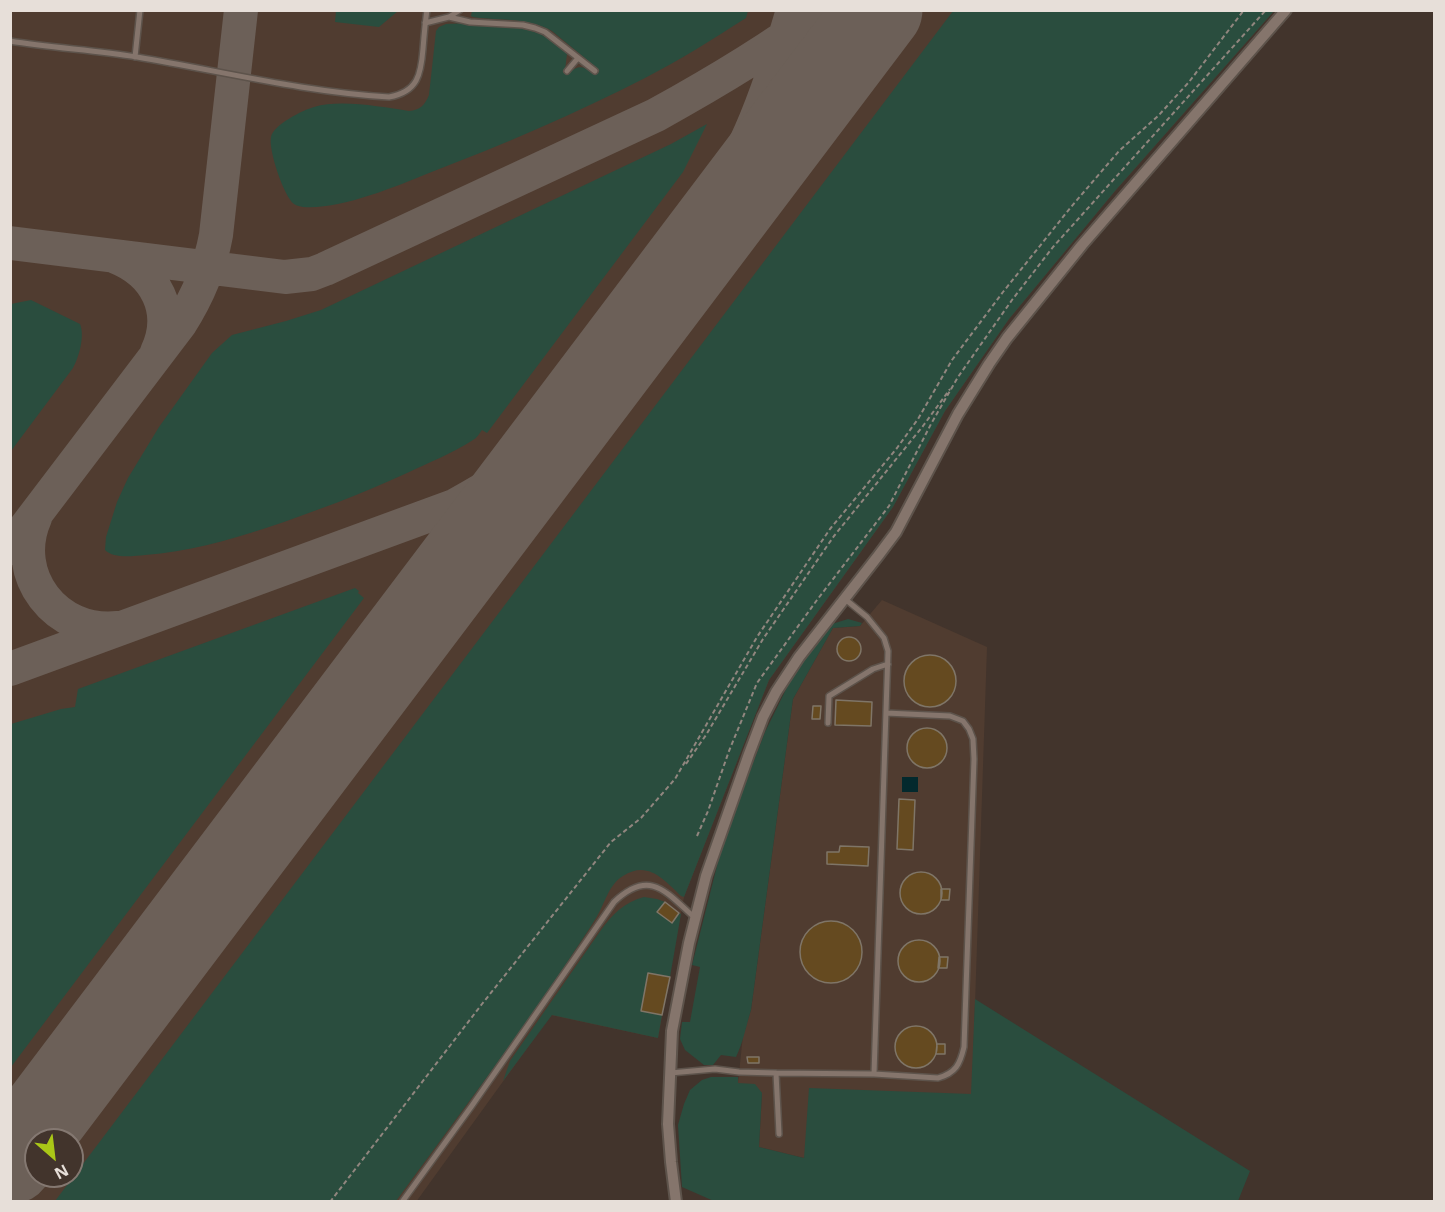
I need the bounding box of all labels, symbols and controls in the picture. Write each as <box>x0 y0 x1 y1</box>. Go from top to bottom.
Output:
north arrow <box>24 1128 84 1188</box>
text: N <box>51 1159 72 1185</box>

